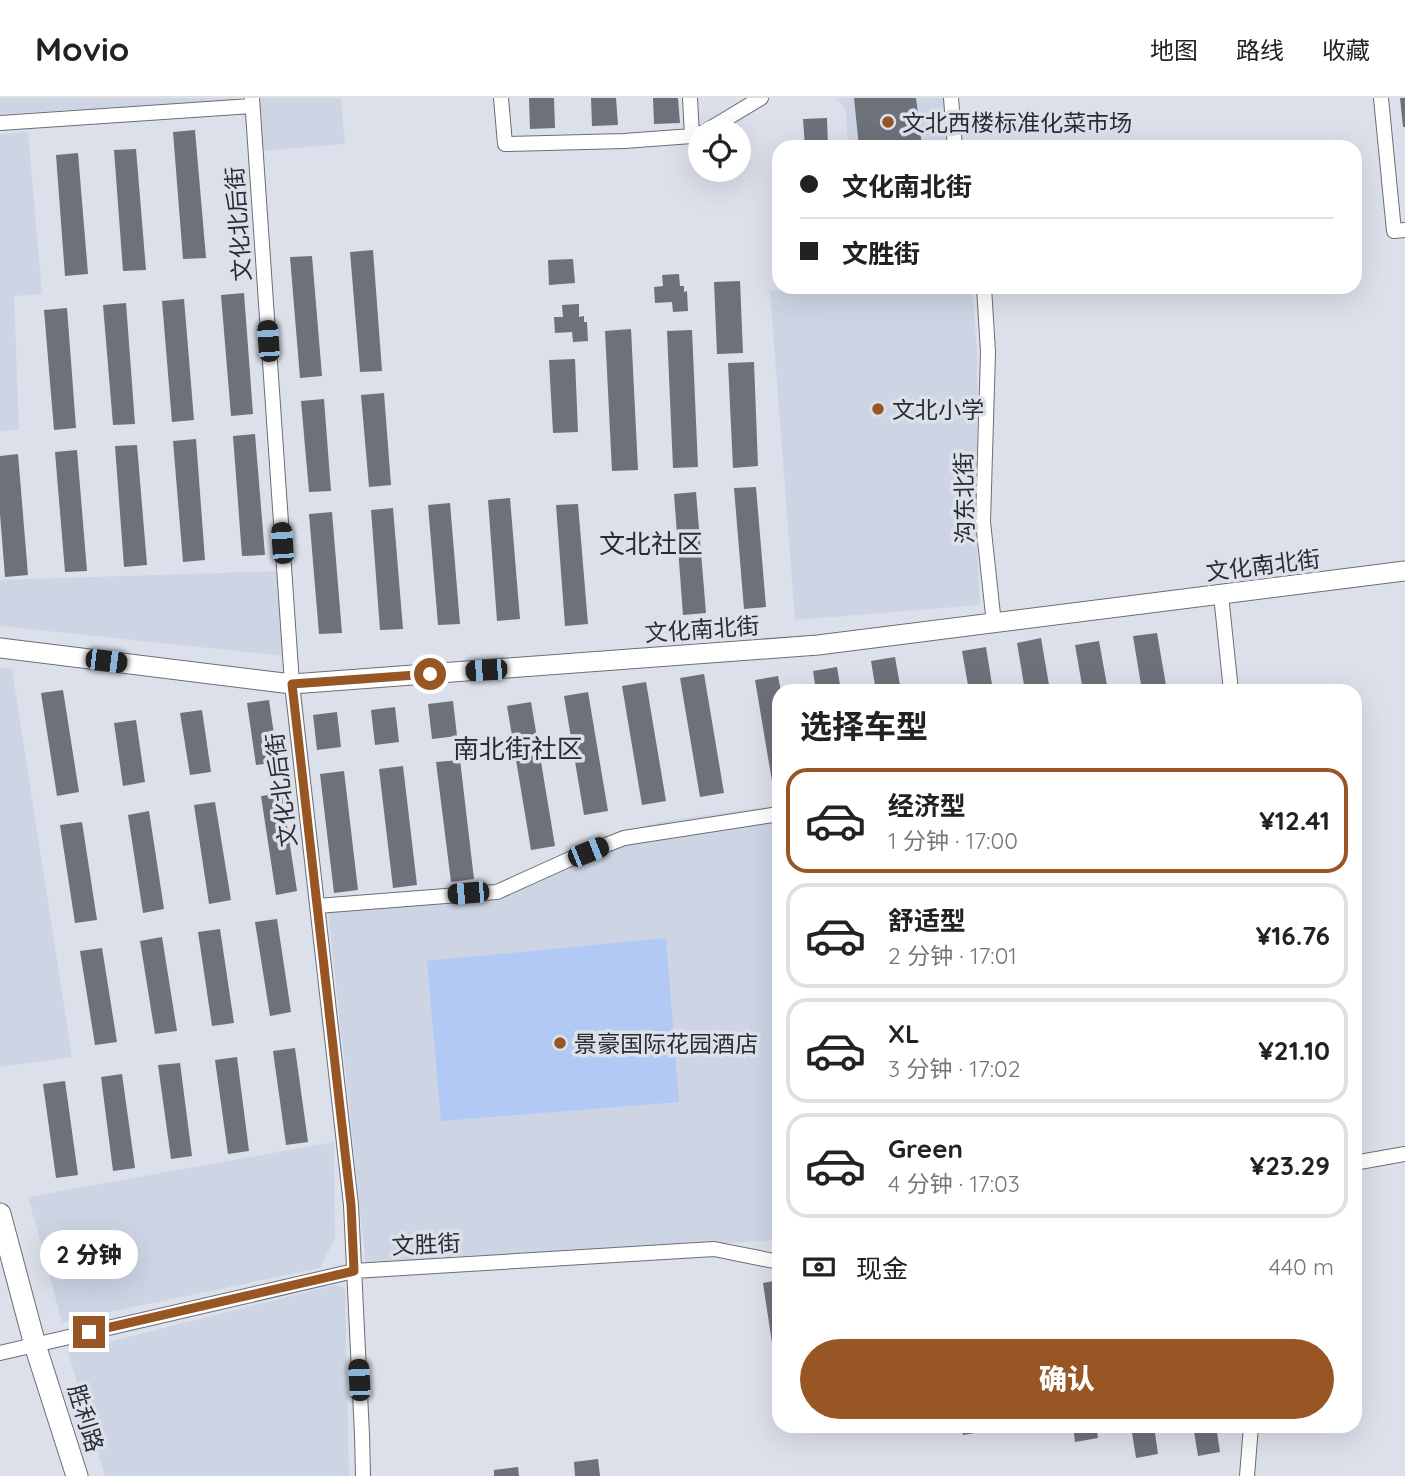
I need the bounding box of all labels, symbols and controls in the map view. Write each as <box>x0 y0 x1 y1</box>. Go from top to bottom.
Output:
text: Movio <box>35 28 129 69</box>
text: 地图 <box>1150 35 1198 65</box>
text: 路线 <box>1236 35 1284 65</box>
text: 收藏 <box>1322 35 1370 65</box>
place label: 文北西楼标准化菜市场 <box>902 108 1132 137</box>
marker: 文北西楼标准化菜市场 <box>880 114 896 130</box>
map controls <box>688 119 751 182</box>
button: locate <box>688 119 751 182</box>
street label: 文化北后街 <box>220 166 256 282</box>
text: 文化南北街 <box>842 170 972 203</box>
text: 文胜街 <box>842 237 920 270</box>
car <box>257 319 280 363</box>
place label: 文北小学 <box>892 395 984 424</box>
marker: 文北小学 <box>870 401 886 417</box>
street label: 沟东北街 <box>949 452 979 544</box>
car <box>271 521 294 565</box>
district label: 文北社区 <box>599 527 703 560</box>
street label: 文化南北街 <box>1204 544 1322 586</box>
street label: 文化南北街 <box>644 611 760 647</box>
car <box>84 648 129 674</box>
route start <box>414 658 446 690</box>
car <box>465 658 508 682</box>
text: 选择车型 <box>800 706 928 746</box>
street label: 文化北后街 <box>260 731 302 849</box>
district label: 南北街社区 <box>453 732 583 765</box>
icon: car <box>804 789 867 852</box>
text: 经济型 <box>888 789 966 822</box>
text: ¥12.41 <box>1259 804 1330 837</box>
text: 1 分钟 · 17:00 <box>888 826 1018 855</box>
car <box>565 834 612 870</box>
car <box>447 881 490 905</box>
icon: car <box>804 904 867 967</box>
text: 舒适型 <box>888 904 966 937</box>
text: ¥16.76 <box>1256 919 1330 952</box>
text: 2 分钟 · 17:01 <box>888 941 1017 970</box>
text: XL <box>888 1017 920 1050</box>
icon: car <box>804 1019 867 1082</box>
place label: 景豪国际花园酒店 <box>574 1029 758 1058</box>
text: ¥21.10 <box>1258 1034 1330 1067</box>
marker: 景豪国际花园酒店 <box>552 1035 568 1051</box>
text: 3 分钟 · 17:02 <box>888 1054 1020 1083</box>
text: Green <box>888 1132 963 1165</box>
icon: car <box>804 1134 867 1197</box>
text: ¥23.29 <box>1250 1149 1330 1182</box>
text: 4 分钟 · 17:03 <box>888 1169 1020 1198</box>
street label: 文胜街 <box>391 1228 461 1260</box>
callout: 2 分钟 <box>40 1230 138 1280</box>
text: 2 分钟 <box>56 1240 122 1269</box>
icon: cash <box>800 1248 838 1286</box>
text: 现金 <box>856 1252 908 1285</box>
text: 440 m <box>1269 1252 1334 1281</box>
route end <box>73 1316 105 1348</box>
button: 确认 <box>800 1339 1334 1419</box>
car <box>348 1358 371 1402</box>
street label: 胜利路 <box>62 1381 110 1455</box>

